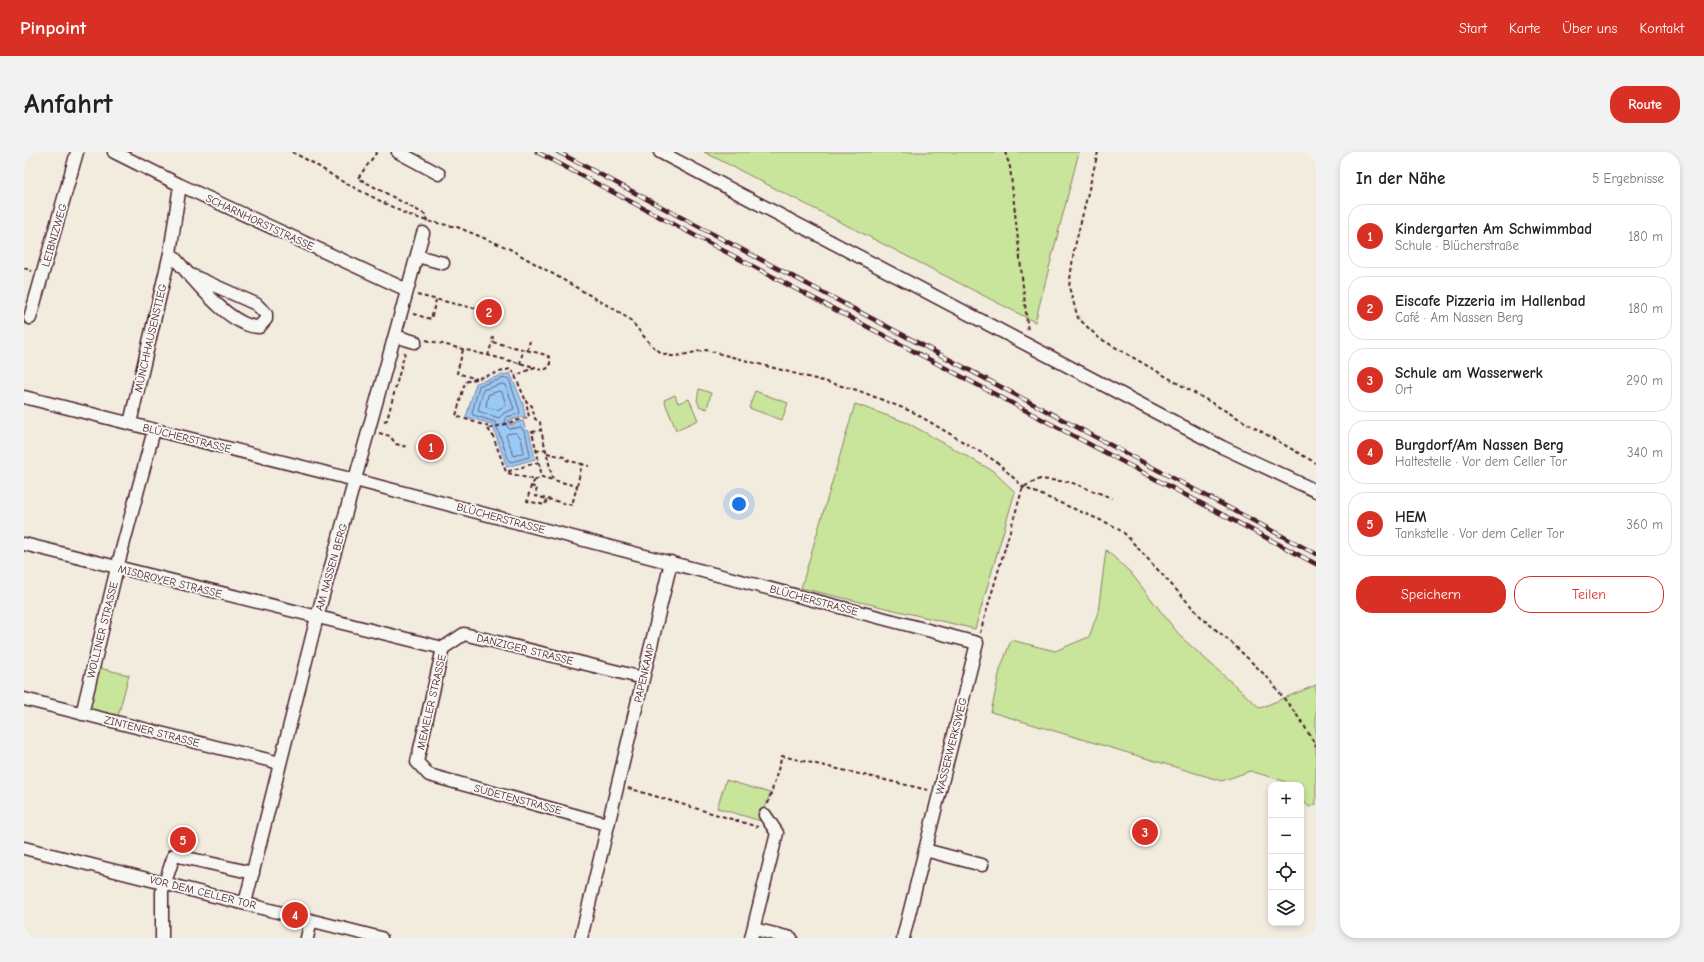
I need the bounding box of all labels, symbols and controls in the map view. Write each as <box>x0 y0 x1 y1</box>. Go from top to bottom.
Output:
text: Pinpoint <box>20 17 86 39</box>
text: Start <box>1459 20 1487 37</box>
text: Karte <box>1509 20 1540 37</box>
text: Über uns <box>1562 20 1617 37</box>
text: Kontakt <box>1639 20 1684 37</box>
button: Route <box>1610 86 1680 123</box>
text: Anfahrt <box>24 88 113 120</box>
text: In der Nähe <box>1356 169 1445 188</box>
text: 5 Ergebnisse <box>1592 171 1664 186</box>
street label: SCHARNHORSTSTRASSE <box>204 192 316 253</box>
street label: LEIBNIZWEG <box>39 202 70 268</box>
text: Kindergarten Am Schwimmbad <box>1395 220 1592 238</box>
text: 1 <box>1367 229 1373 244</box>
text: 180 m <box>1628 229 1663 244</box>
text: Schule · Blücherstraße <box>1395 238 1519 253</box>
street label: MÜNCHHAUSENSTIEG <box>132 282 169 394</box>
text: Eiscafe Pizzeria im Hallenbad <box>1395 292 1586 310</box>
pin: 2 <box>476 297 502 327</box>
text: 2 <box>1367 301 1373 316</box>
text: 180 m <box>1628 301 1663 316</box>
text: Café · Am Nassen Berg <box>1395 310 1523 325</box>
text: Schule am Wasserwerk <box>1395 364 1543 382</box>
text: 3 <box>1367 373 1373 388</box>
text: 290 m <box>1626 373 1663 388</box>
text: Ort <box>1395 382 1412 397</box>
street label: BLÜCHERSTRASSE <box>141 421 233 456</box>
pin: 1 <box>418 432 444 462</box>
text: Burgdorf/Am Nassen Berg <box>1395 436 1564 454</box>
text: 4 <box>1367 445 1373 460</box>
text: 340 m <box>1627 445 1663 460</box>
text: Haltestelle · Vor dem Celler Tor <box>1395 454 1567 469</box>
your location <box>729 494 749 514</box>
street label: BLÜCHERSTRASSE <box>455 500 547 537</box>
text: HEM <box>1395 508 1427 526</box>
text: 5 <box>1367 517 1373 532</box>
text: 360 m <box>1626 517 1663 532</box>
street label: AM NASSEN BERG <box>313 522 350 612</box>
text: Tankstelle · Vor dem Celler Tor <box>1395 526 1564 541</box>
street label: MISDROYER STRASSE <box>117 562 224 601</box>
button: Speichern <box>1356 576 1506 613</box>
button: Teilen <box>1514 576 1664 613</box>
street label: WOLLINER STRASSE <box>84 580 121 680</box>
street label: BLÜCHERSTRASSE <box>768 582 860 619</box>
street label: DANZIGER STRASSE <box>475 631 575 668</box>
street label: PAPENKAMP <box>631 642 658 704</box>
street label: MEMELER STRASSE <box>414 653 449 751</box>
street label: WASSERWERKSWEG <box>933 696 970 796</box>
street label: ZINTENER STRASSE <box>103 713 201 750</box>
street label: SUDETENSTRASSE <box>473 782 564 818</box>
map controls <box>1268 782 1304 926</box>
button: + <box>1268 782 1304 818</box>
pin: 3 <box>1132 817 1158 847</box>
button: − <box>1268 818 1304 854</box>
pin: 5 <box>170 825 196 855</box>
button: locate <box>1268 854 1304 890</box>
street label: VOR DEM CELLER TOR <box>148 873 258 912</box>
button: layers <box>1268 890 1304 926</box>
pin: 4 <box>282 900 308 930</box>

